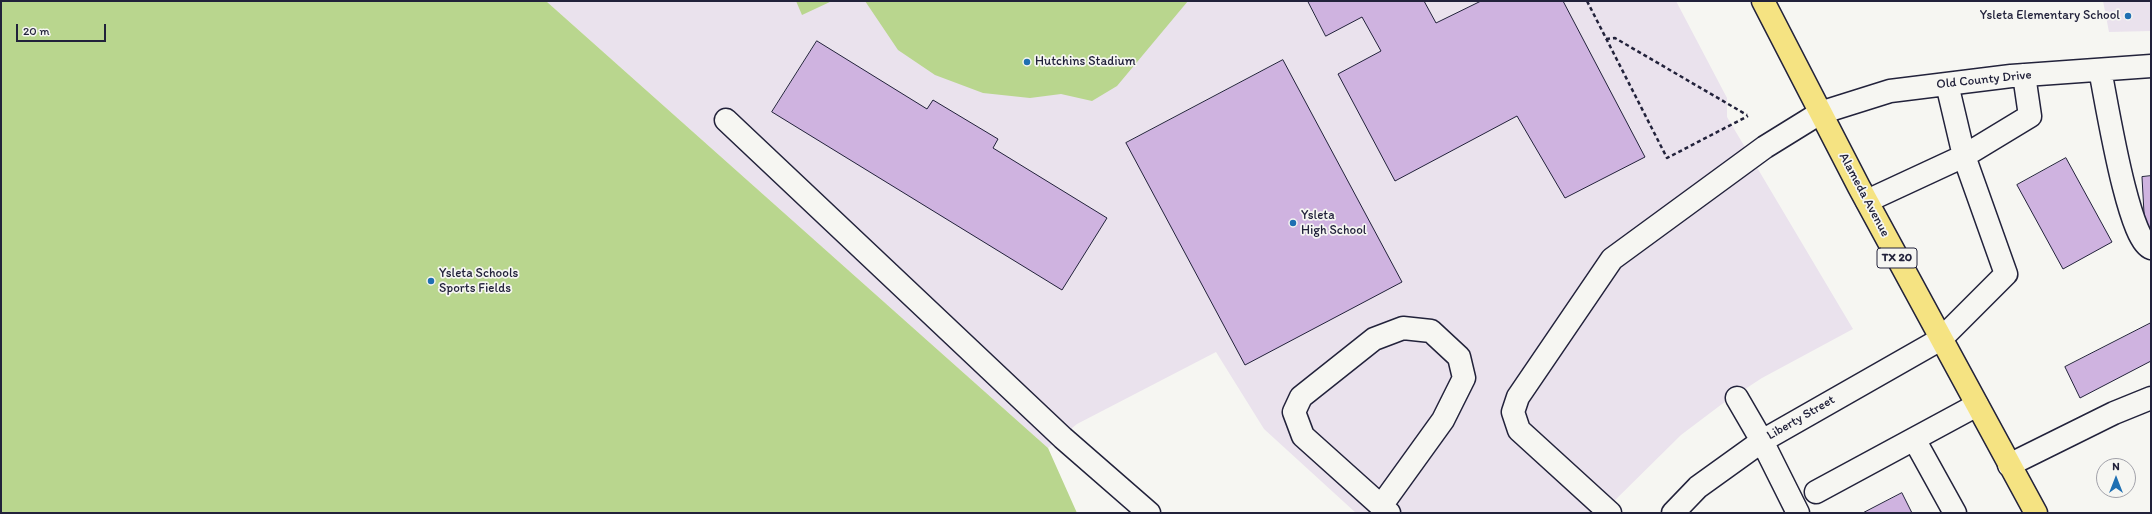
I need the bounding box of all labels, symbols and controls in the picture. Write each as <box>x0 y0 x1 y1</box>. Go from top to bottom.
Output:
place label: Ysleta Elementary School <box>1980 8 2120 24</box>
marker: Ysleta Elementary School <box>2123 11 2133 21</box>
scale bar <box>18 16 108 42</box>
text: 20 m <box>23 24 50 38</box>
place label: Hutchins Stadium <box>1035 54 1136 70</box>
marker: Hutchins Stadium <box>1022 57 1032 67</box>
street label: Old County Drive <box>1936 67 2032 93</box>
street label: Alameda Avenue <box>1835 150 1893 240</box>
place label: Ysleta High School <box>1301 208 1367 239</box>
marker: Ysleta High School <box>1288 218 1298 228</box>
road number: TX 20 <box>1877 248 1917 268</box>
place label: Ysleta Schools Sports Fields <box>439 266 518 297</box>
marker: Ysleta Schools Sports Fields <box>426 276 436 286</box>
street label: Liberty Street <box>1764 392 1838 444</box>
north arrow <box>2096 458 2136 498</box>
text: N <box>2112 460 2120 473</box>

